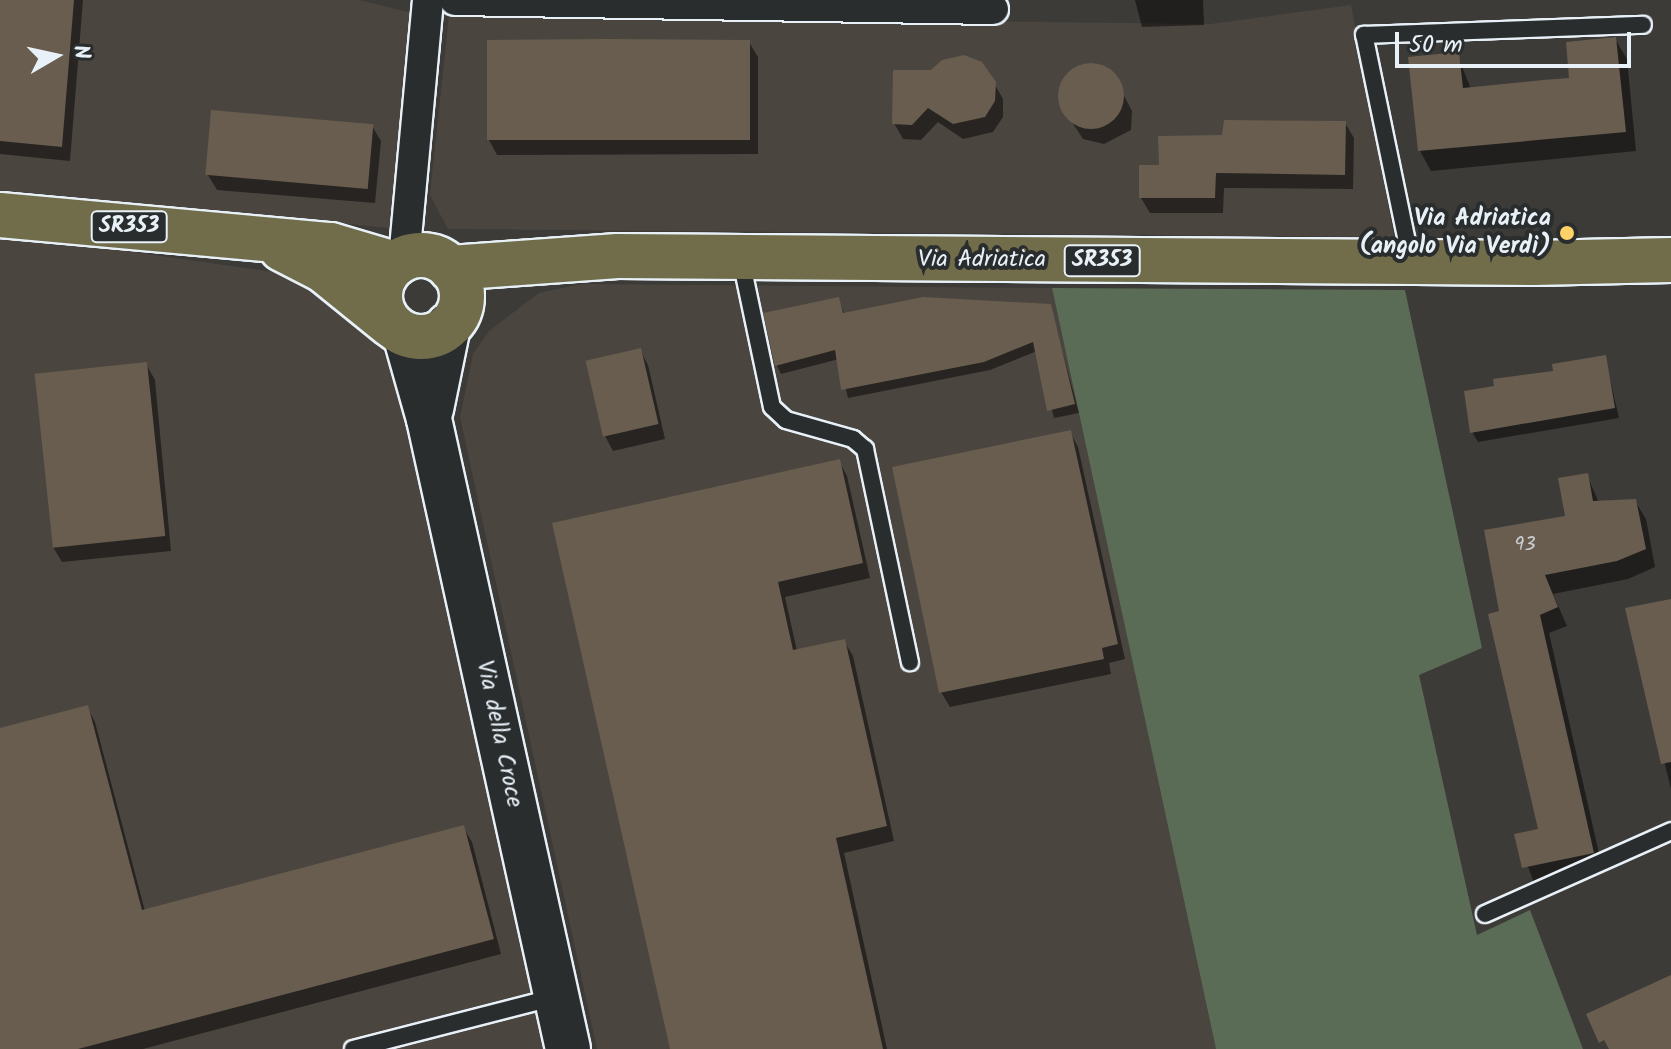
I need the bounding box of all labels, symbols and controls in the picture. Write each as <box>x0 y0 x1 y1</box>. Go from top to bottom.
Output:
north arrow <box>16 16 96 96</box>
scale bar <box>1399 16 1635 66</box>
text: 50 m <box>1409 26 1463 65</box>
text: N <box>62 43 99 62</box>
place label: Via Adriatica (angolo Via Verdi) <box>1359 205 1551 261</box>
road number: SR353 <box>89 209 169 245</box>
marker: Via Adriatica (angolo Via Verdi) <box>1558 224 1576 242</box>
road number: SR353 <box>1062 243 1142 279</box>
street label: Via Adriatica <box>918 246 1046 274</box>
house number: 93 <box>1514 533 1536 557</box>
street label: Via della Croce <box>469 658 529 810</box>

